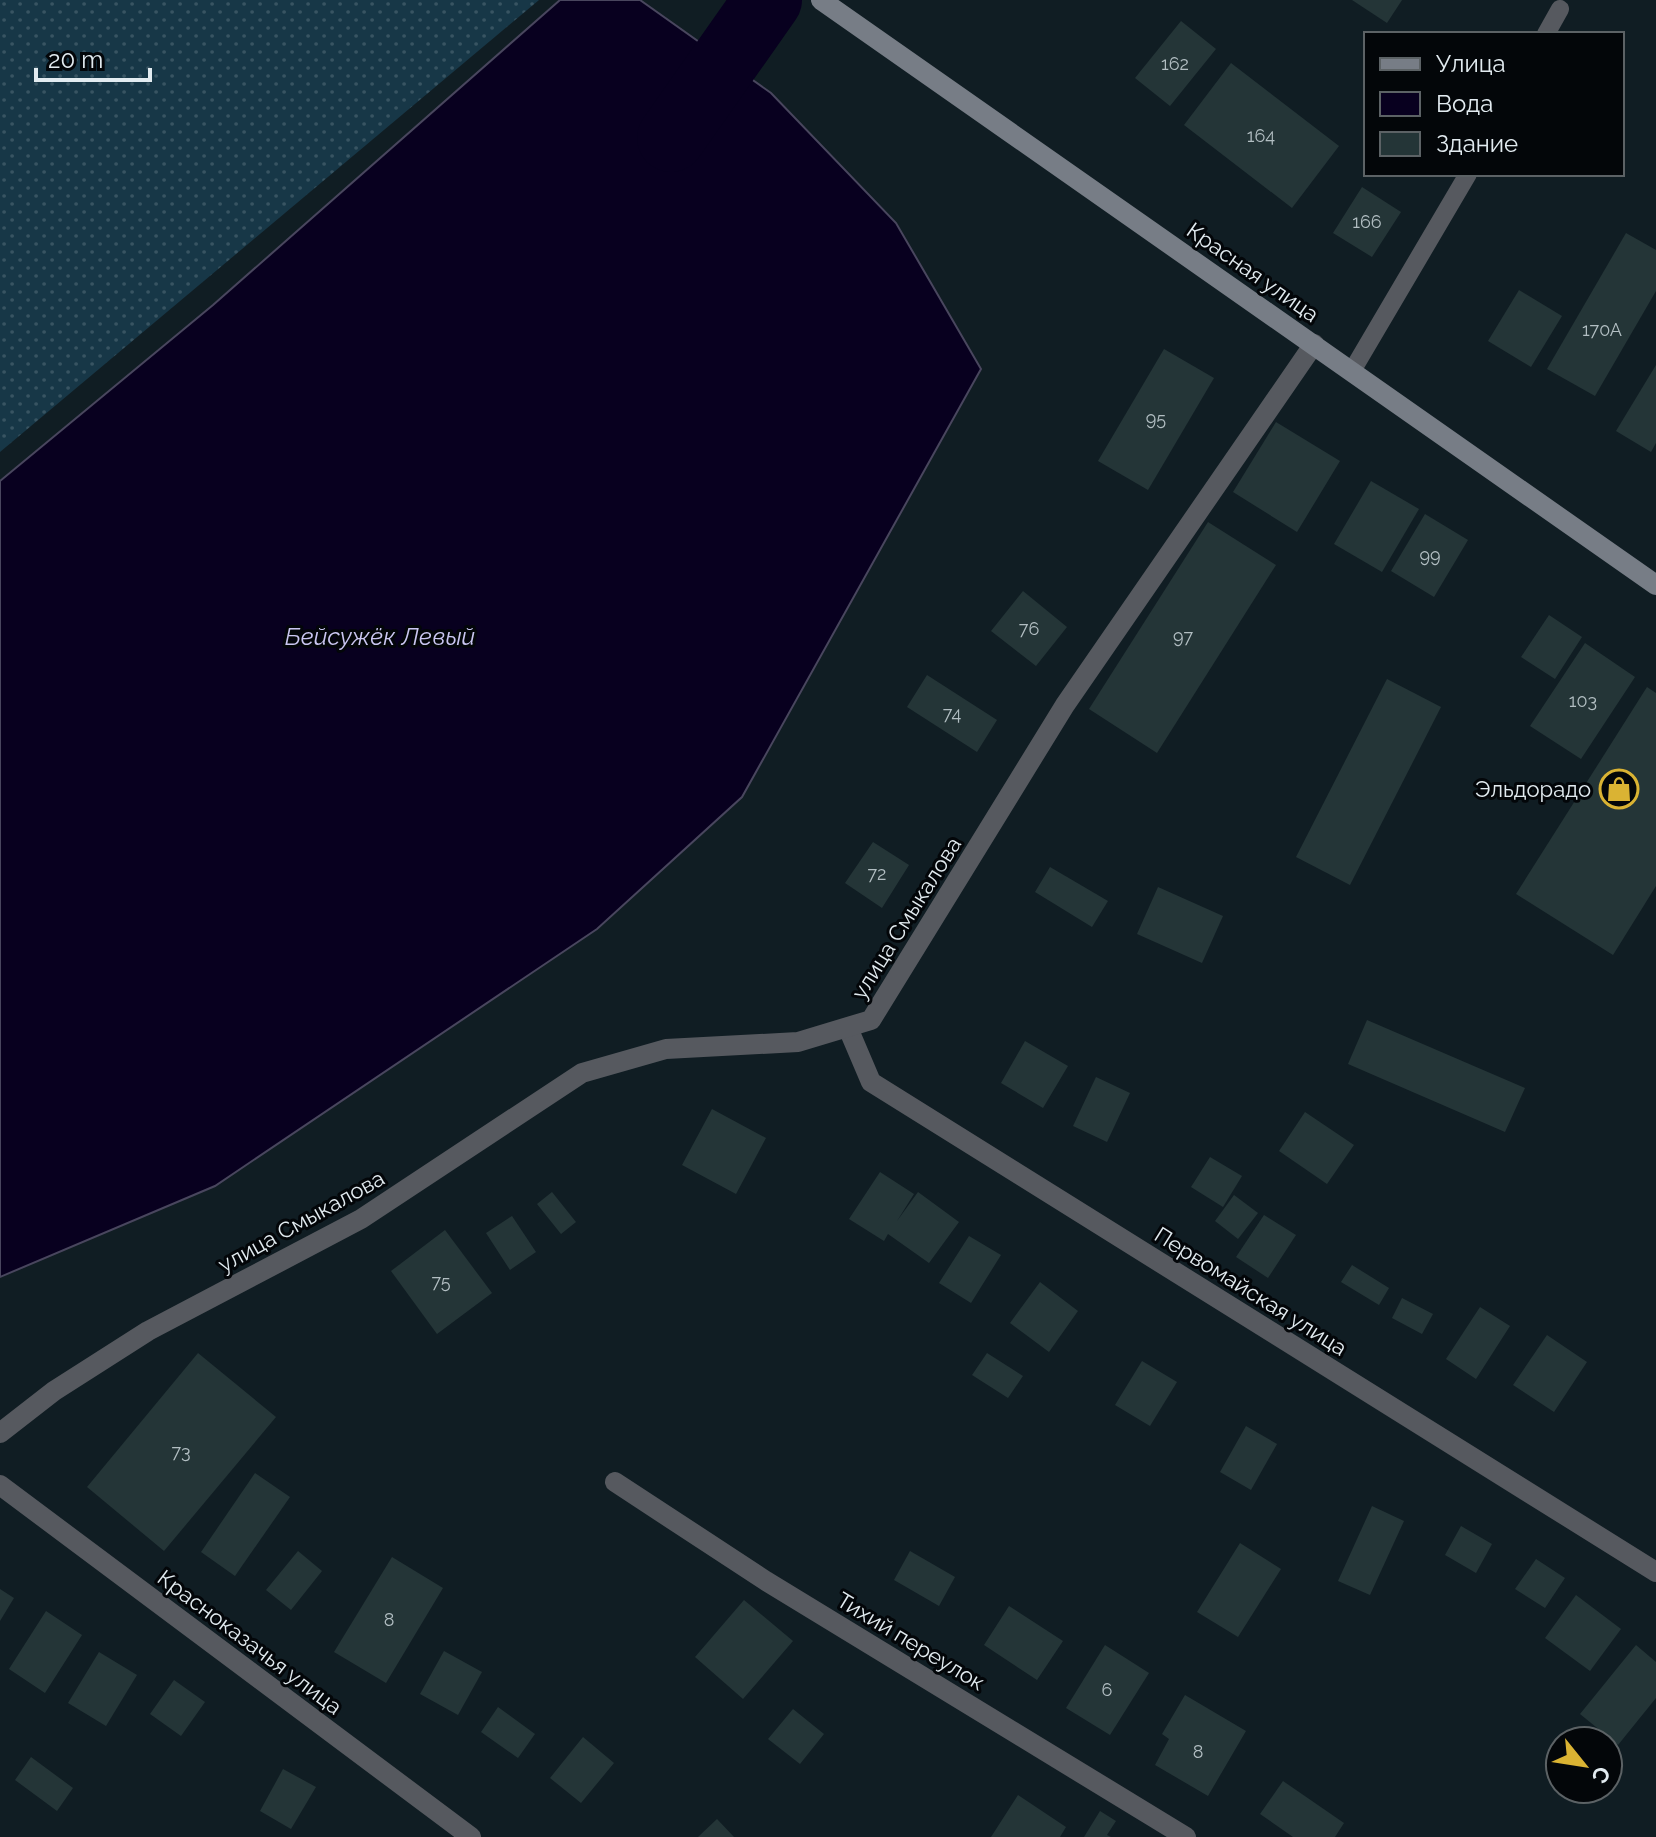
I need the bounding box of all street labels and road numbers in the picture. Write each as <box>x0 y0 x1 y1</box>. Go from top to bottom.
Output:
street label: Красная улица <box>1182 217 1324 327</box>
street label: улица Смыкалова <box>846 832 966 1004</box>
street label: улица Смыкалова <box>213 1165 389 1277</box>
street label: Первомайская улица <box>1150 1221 1352 1361</box>
street label: Красноказачья улица <box>153 1564 347 1720</box>
street label: Тихий переулок <box>832 1587 990 1695</box>

